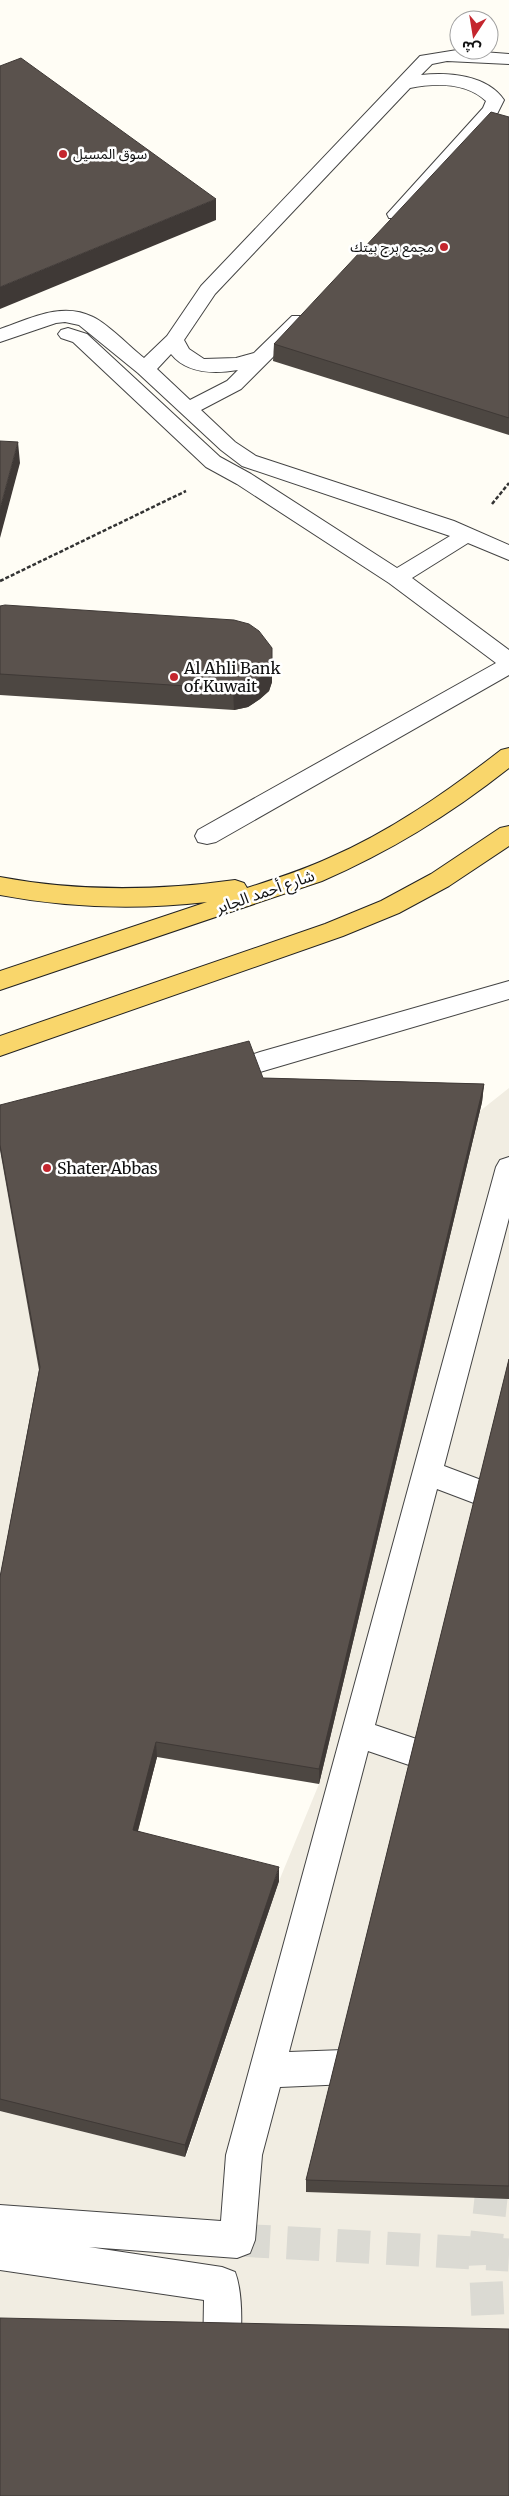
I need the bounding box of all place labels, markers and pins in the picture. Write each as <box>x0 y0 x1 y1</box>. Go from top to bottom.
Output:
place label: سوق المسيل <box>73 145 147 163</box>
marker: سوق المسيل <box>57 148 69 160</box>
place label: مجمع برج بيتك <box>350 238 434 258</box>
marker: مجمع برج بيتك <box>438 241 450 253</box>
place label: Al Ahli Bank of Kuwait <box>183 658 281 696</box>
marker: Al Ahli Bank of Kuwait <box>168 671 180 683</box>
place label: Shater Abbas <box>57 1158 158 1178</box>
marker: Shater Abbas <box>41 1162 53 1174</box>

